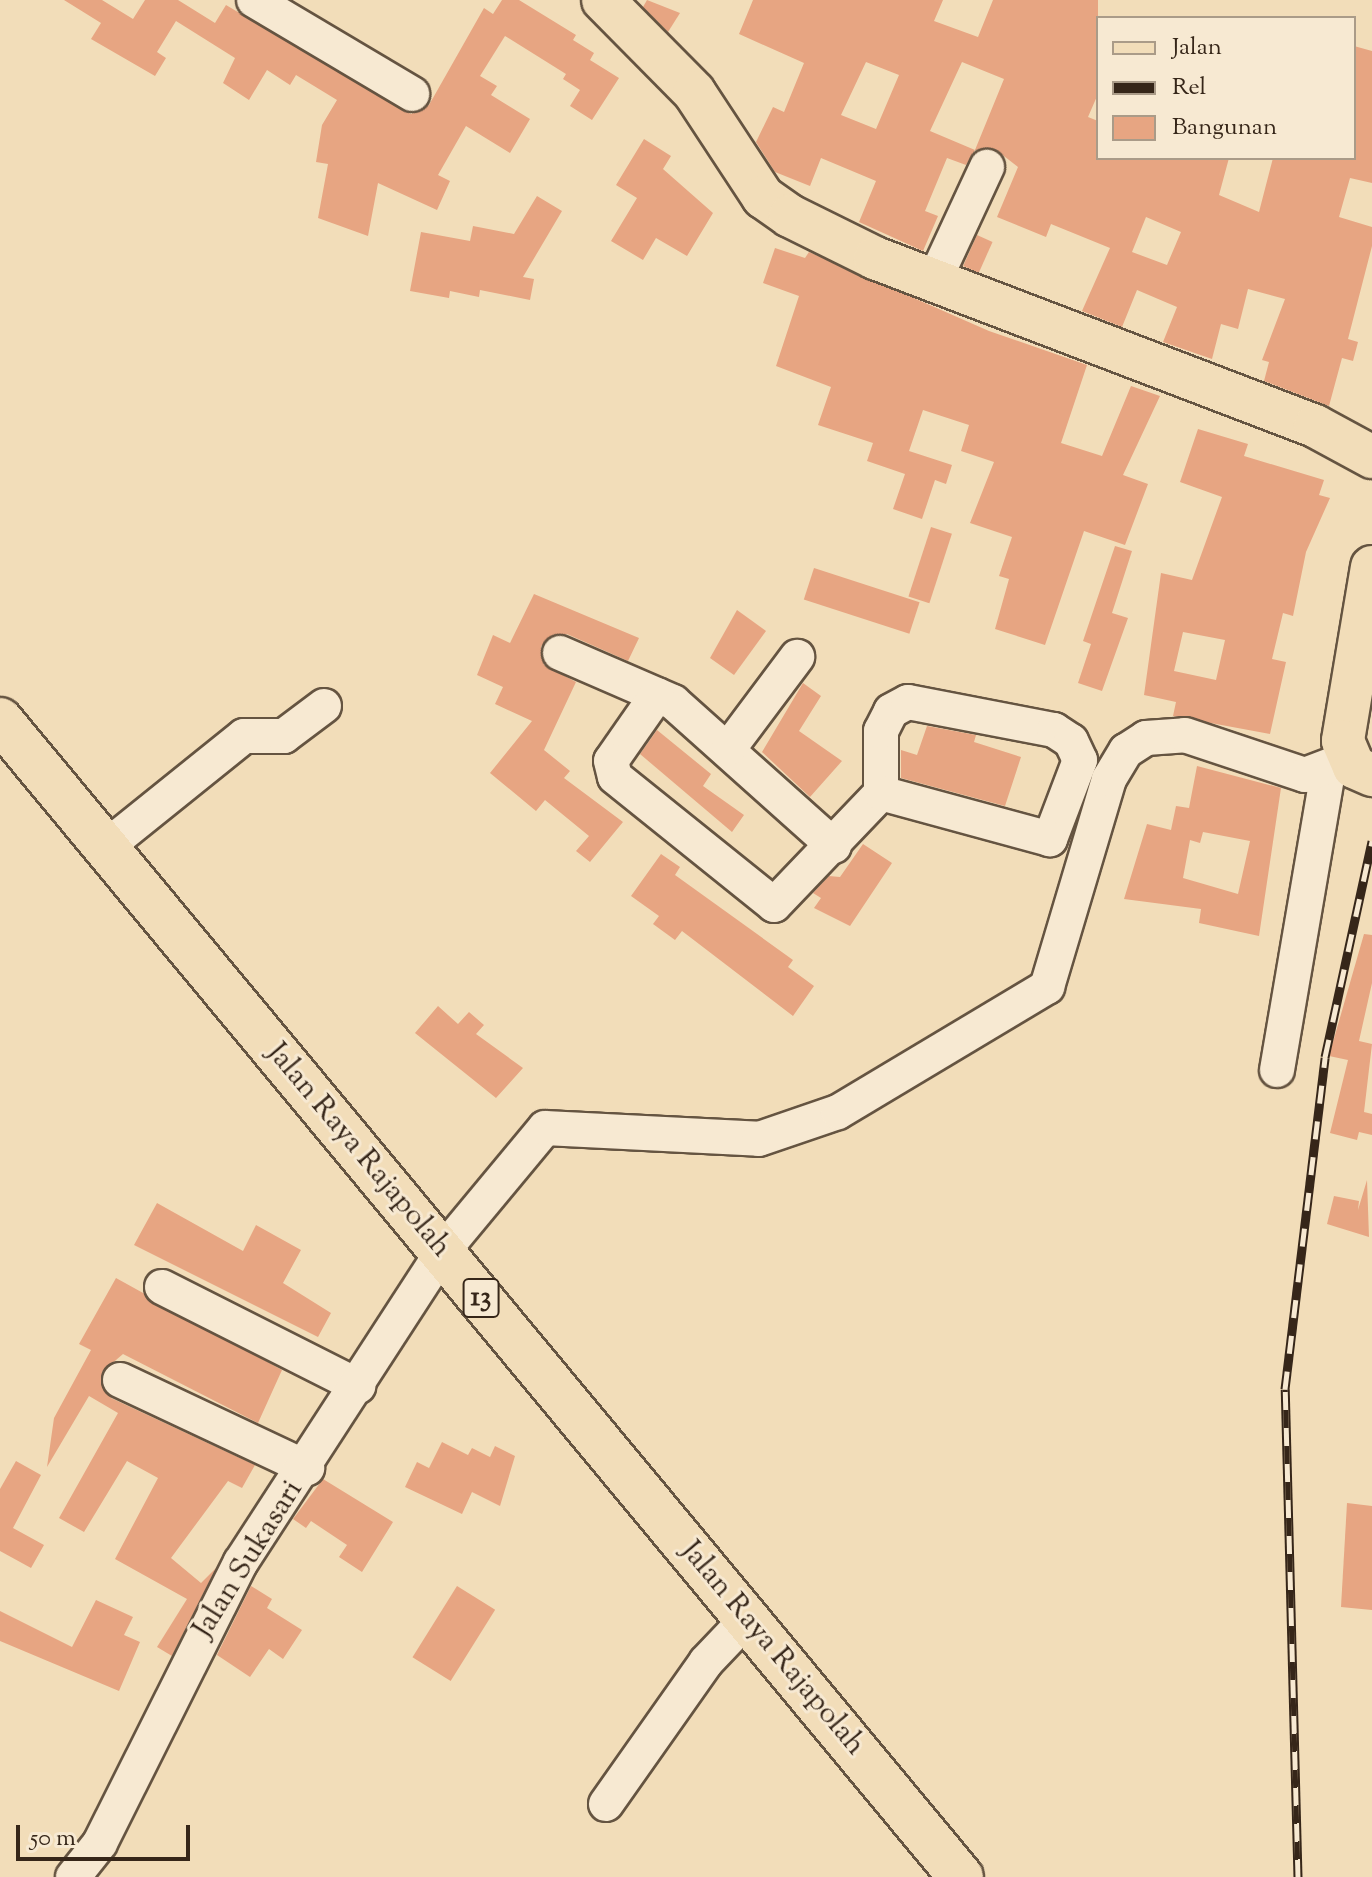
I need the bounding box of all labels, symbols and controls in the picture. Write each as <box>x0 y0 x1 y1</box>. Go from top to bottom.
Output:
legend <box>1096 16 1356 160</box>
text: Jalan <box>1172 31 1222 65</box>
text: Rel <box>1172 71 1206 105</box>
text: Bangunan <box>1172 111 1277 145</box>
street label: Jalan Raya Rajapolah <box>258 1037 458 1265</box>
road number: 13 <box>461 1274 501 1322</box>
street label: Jalan Sukasari <box>186 1474 312 1646</box>
street label: Jalan Raya Rajapolah <box>672 1535 872 1763</box>
scale bar <box>20 1809 194 1859</box>
text: 50 m <box>30 1822 76 1856</box>

